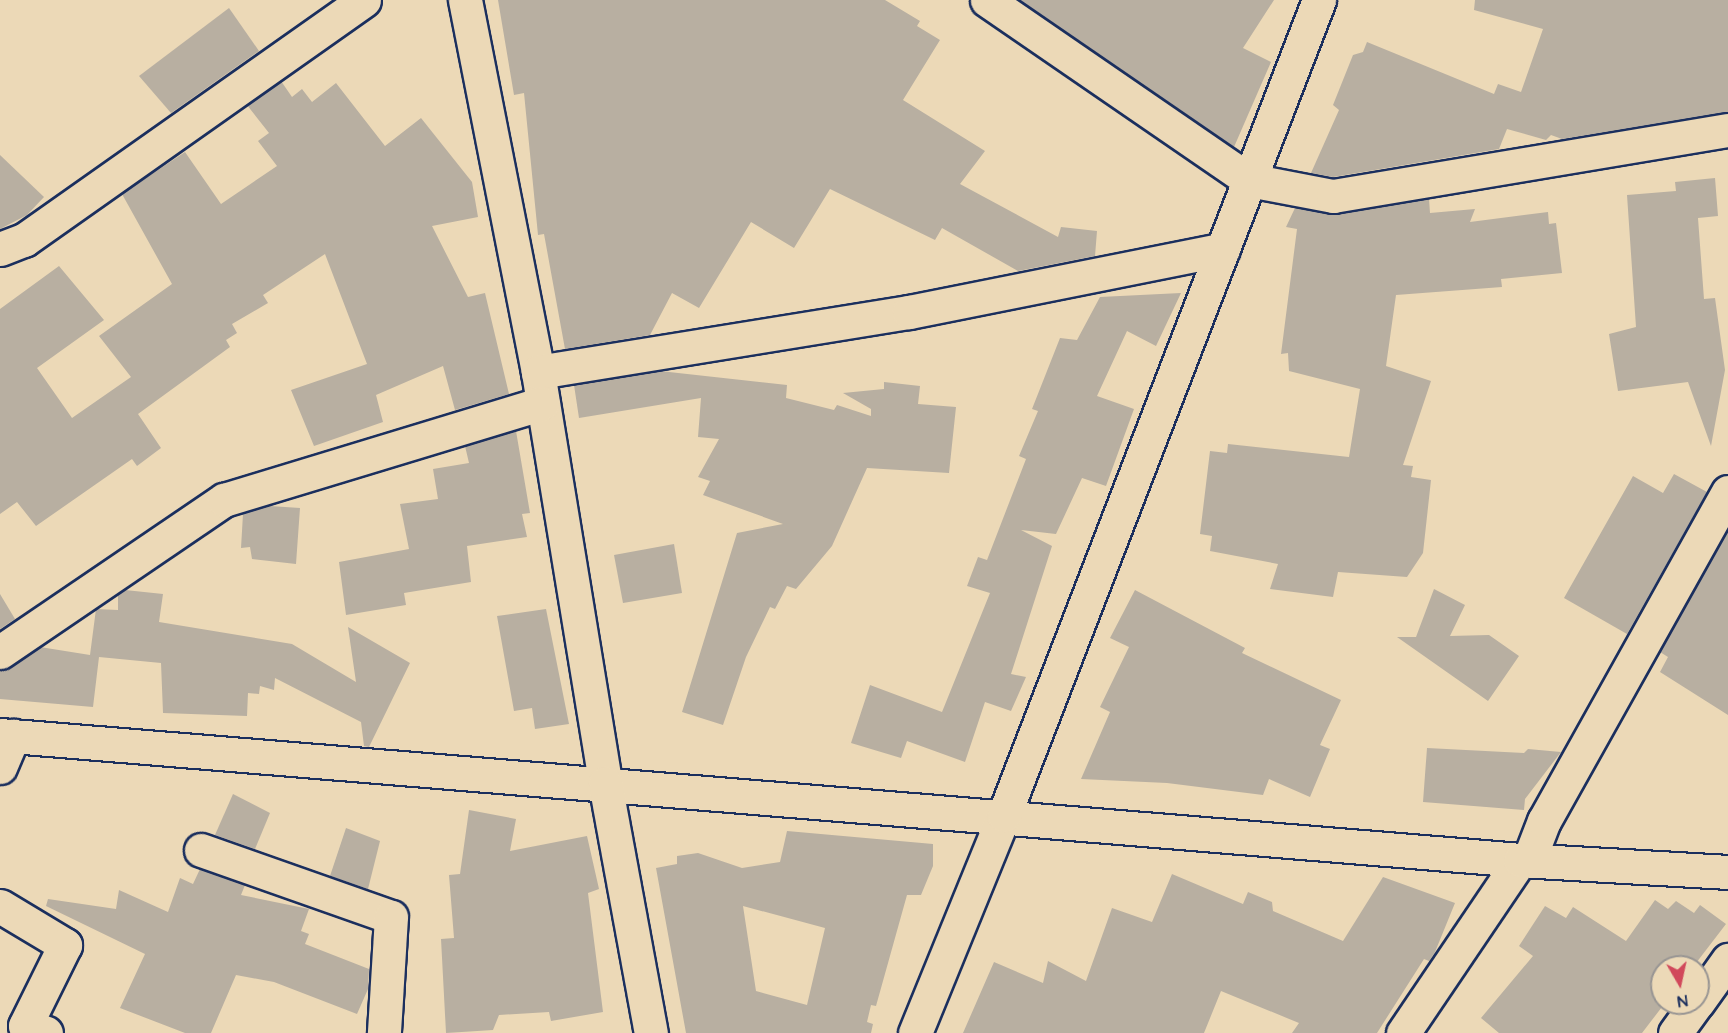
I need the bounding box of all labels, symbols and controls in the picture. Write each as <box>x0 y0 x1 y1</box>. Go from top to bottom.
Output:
north arrow <box>1650 955 1710 1015</box>
text: N <box>1676 989 1689 1012</box>

